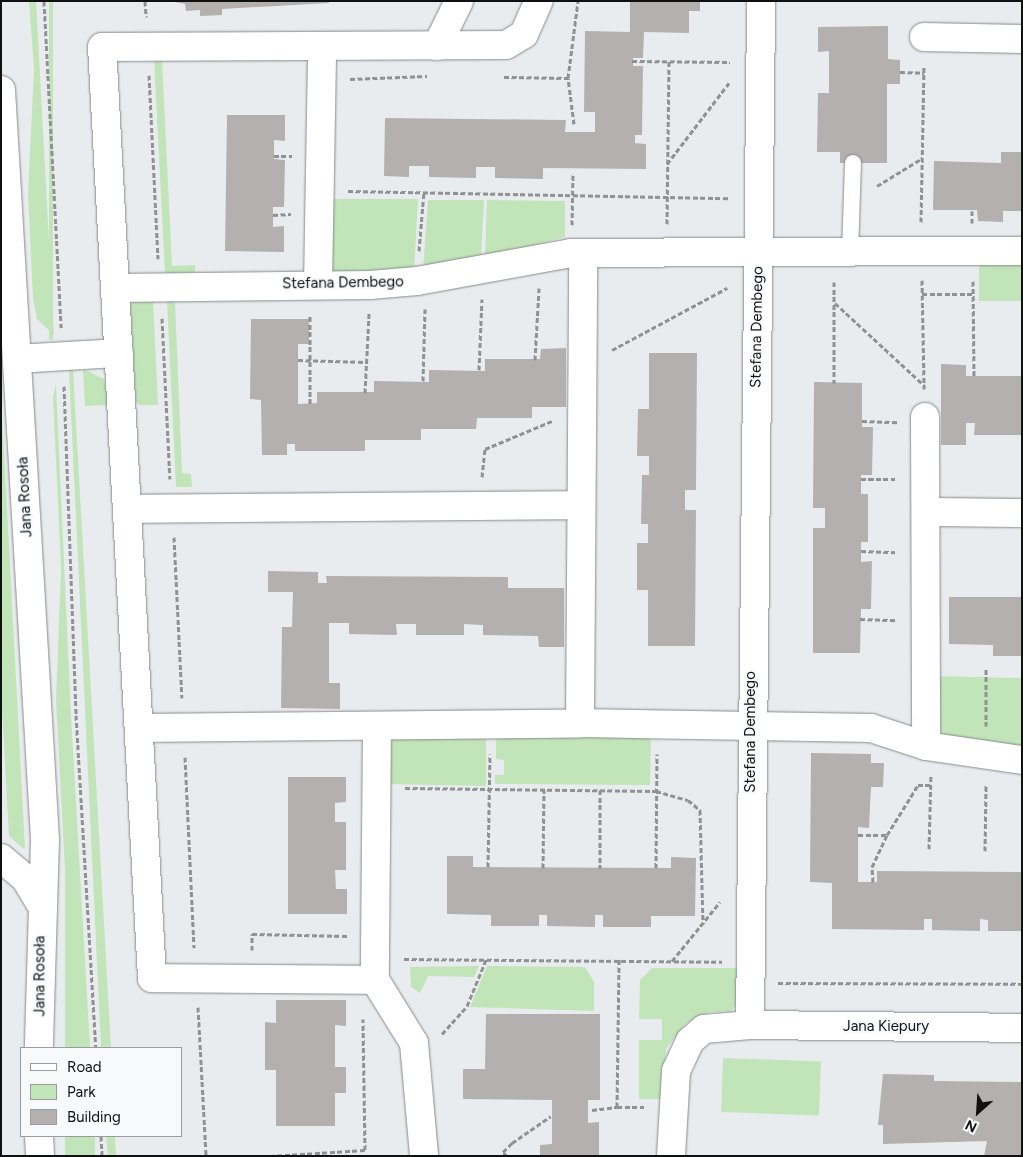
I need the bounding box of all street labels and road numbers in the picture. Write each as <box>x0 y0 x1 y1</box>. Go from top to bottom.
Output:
street label: Stefana Dembego <box>747 266 767 388</box>
street label: Stefana Dembego <box>282 273 404 293</box>
street label: Jana Rosoła <box>14 456 36 538</box>
street label: Stefana Dembego <box>742 671 760 793</box>
street label: Jana Rosoła <box>31 936 49 1016</box>
street label: Jana Kiepury <box>843 1018 929 1036</box>

